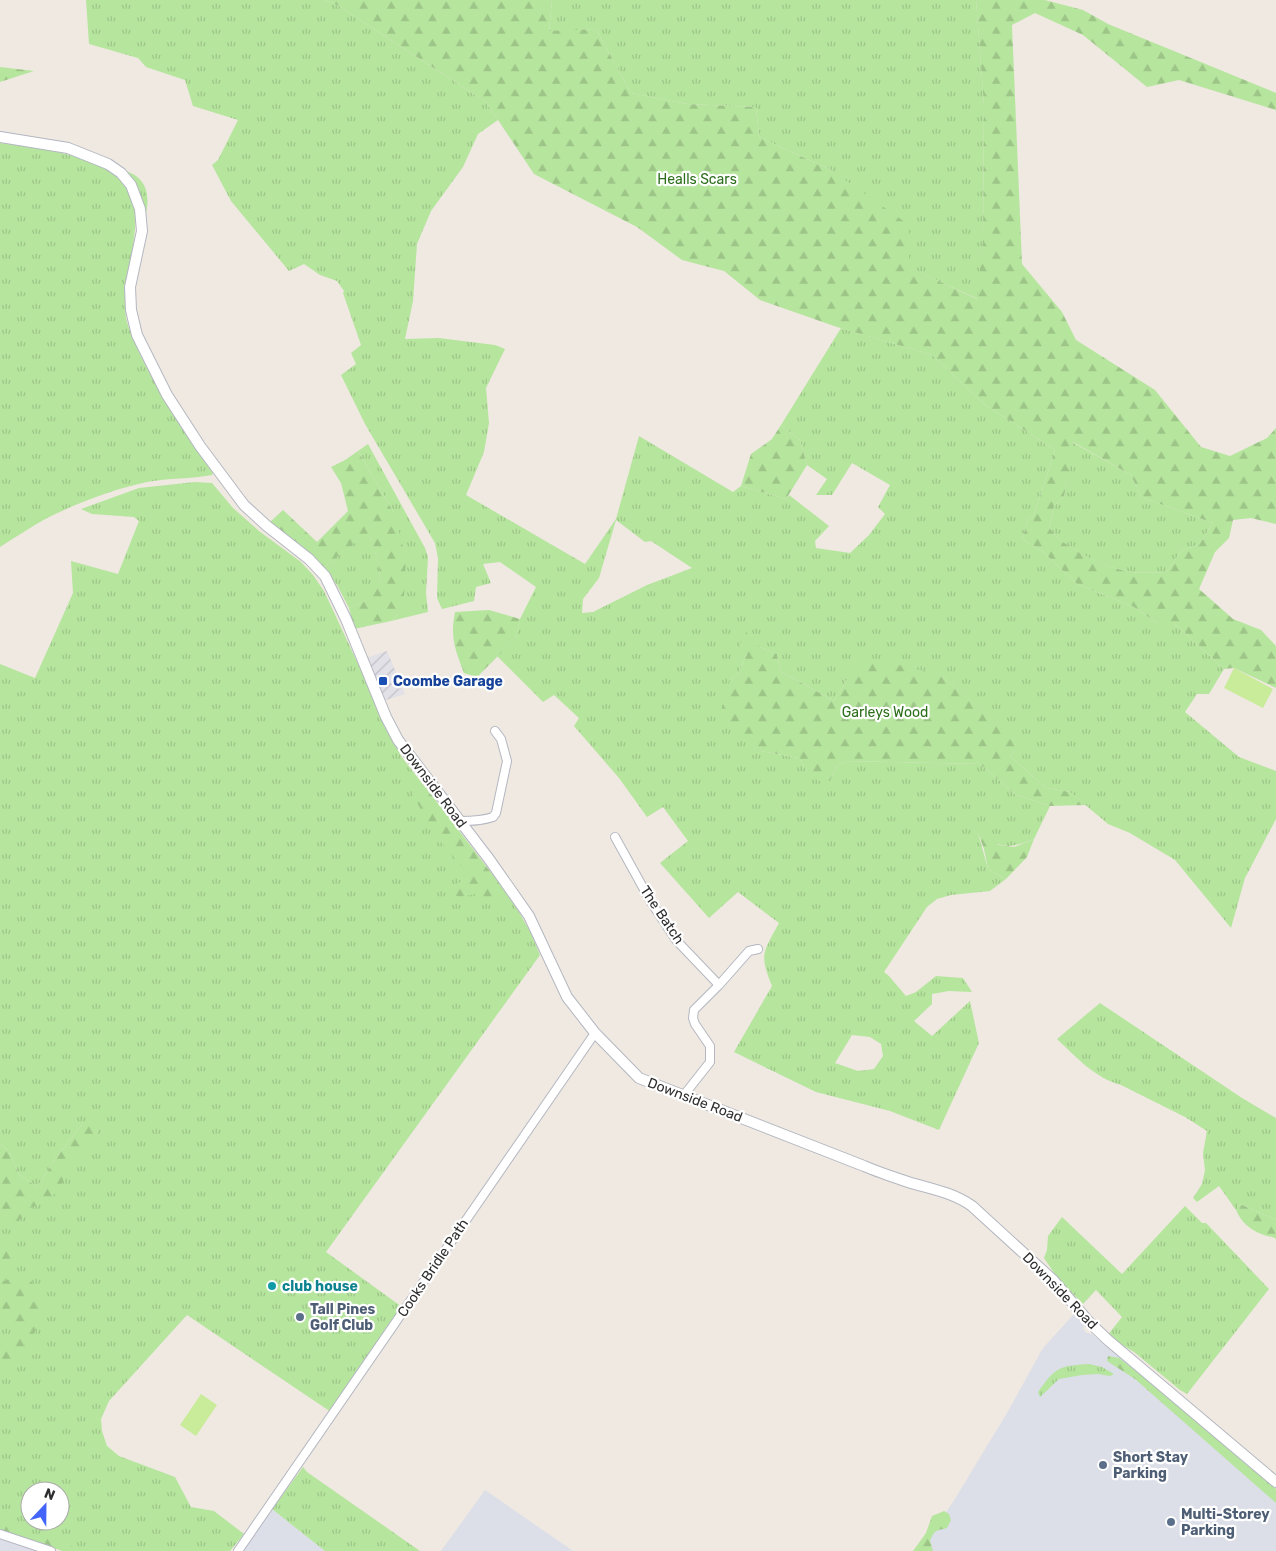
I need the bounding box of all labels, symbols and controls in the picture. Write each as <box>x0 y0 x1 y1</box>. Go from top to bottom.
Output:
park label: Healls Scars <box>657 171 737 188</box>
place label: Coombe Garage <box>393 673 503 690</box>
marker: Coombe Garage <box>377 675 389 687</box>
park label: Garleys Wood <box>842 704 928 721</box>
street label: Downside Road <box>396 741 470 831</box>
street label: The Batch <box>636 883 688 947</box>
street label: Downside Road <box>645 1074 745 1126</box>
street label: Cooks Bridle Path <box>394 1216 472 1320</box>
street label: Downside Road <box>1019 1249 1101 1333</box>
place label: club house <box>282 1278 358 1295</box>
marker: club house <box>266 1280 278 1292</box>
place label: Tall Pines Golf Club <box>310 1301 376 1334</box>
marker: Tall Pines Golf Club <box>294 1311 306 1323</box>
place label: Short Stay Parking <box>1113 1449 1189 1482</box>
marker: Short Stay Parking <box>1097 1459 1109 1471</box>
north arrow <box>20 1481 70 1531</box>
text: N <box>42 1485 58 1504</box>
place label: Multi-Storey Parking <box>1181 1506 1270 1539</box>
marker: Multi-Storey Parking <box>1165 1516 1177 1528</box>

